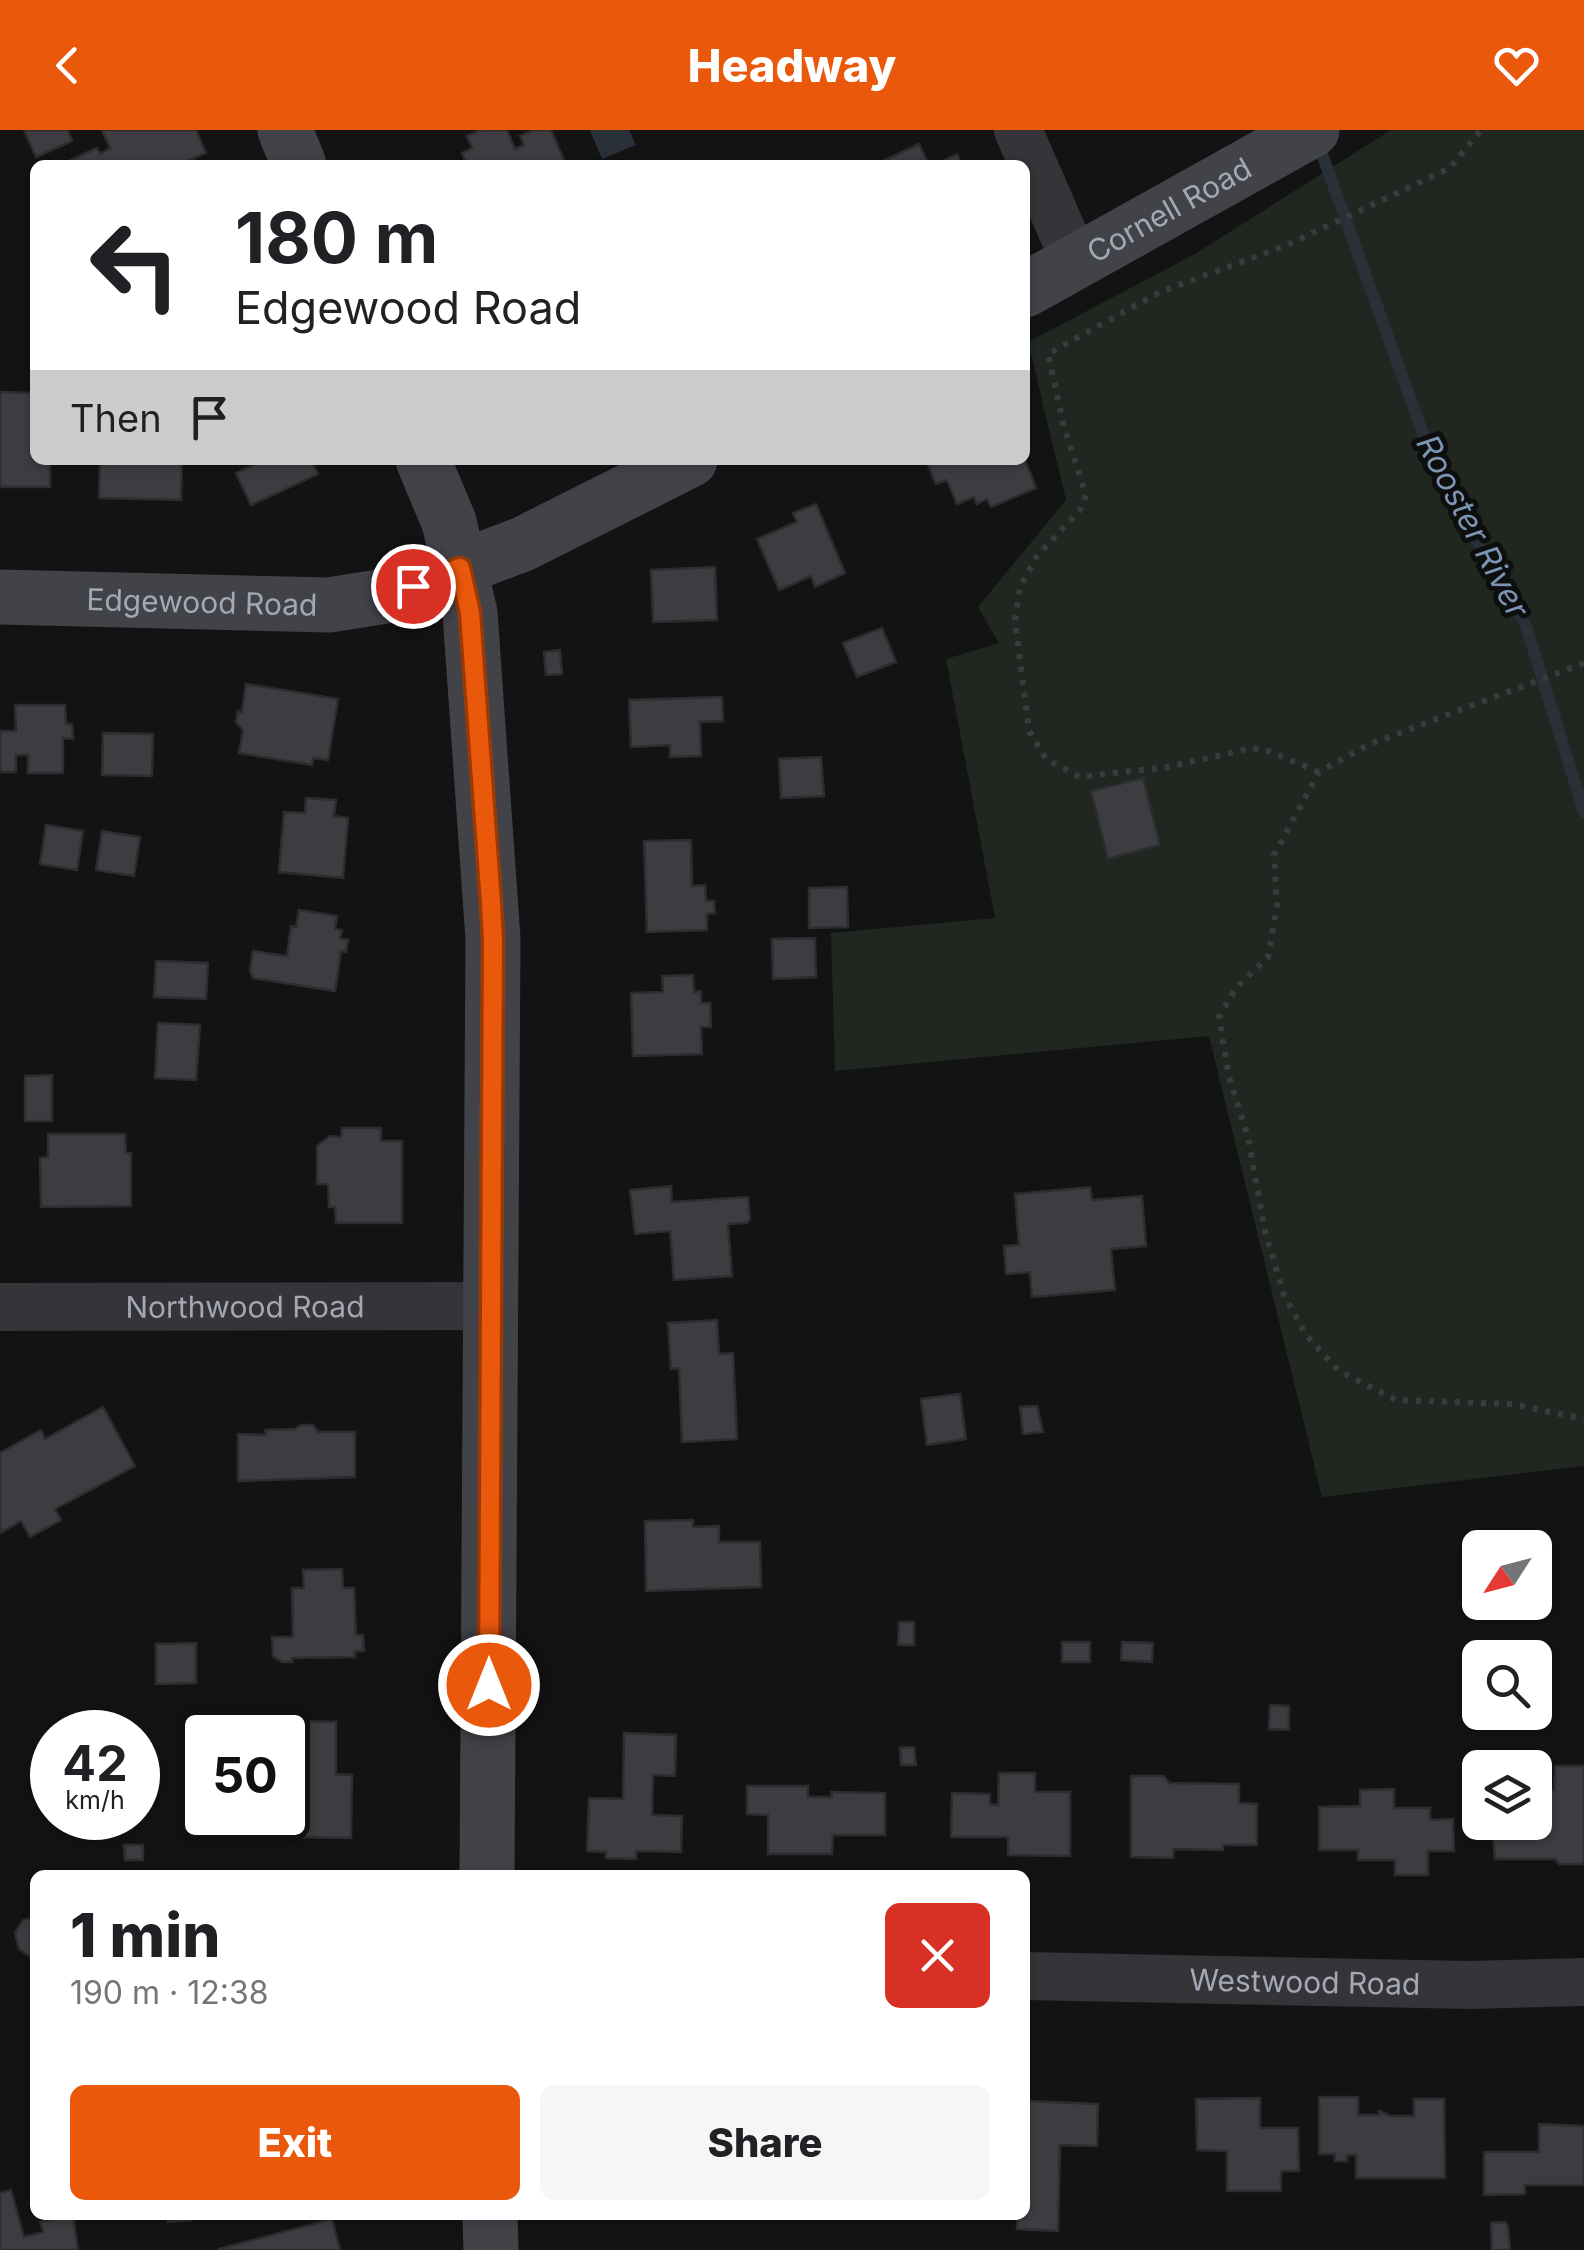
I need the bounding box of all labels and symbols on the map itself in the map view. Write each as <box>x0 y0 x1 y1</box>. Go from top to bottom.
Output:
street label: Cornell Road <box>1081 150 1257 270</box>
water label: Rooster River <box>1409 428 1538 625</box>
pin <box>371 544 456 629</box>
street label: Edgewood Road <box>86 581 318 623</box>
street label: Northwood Road <box>125 1288 365 1325</box>
north arrow <box>1462 1530 1552 1620</box>
position arrow <box>437 1633 541 1737</box>
speed limit sign: 50 <box>180 1710 310 1840</box>
street label: Westwood Road <box>1189 1961 1421 2002</box>

